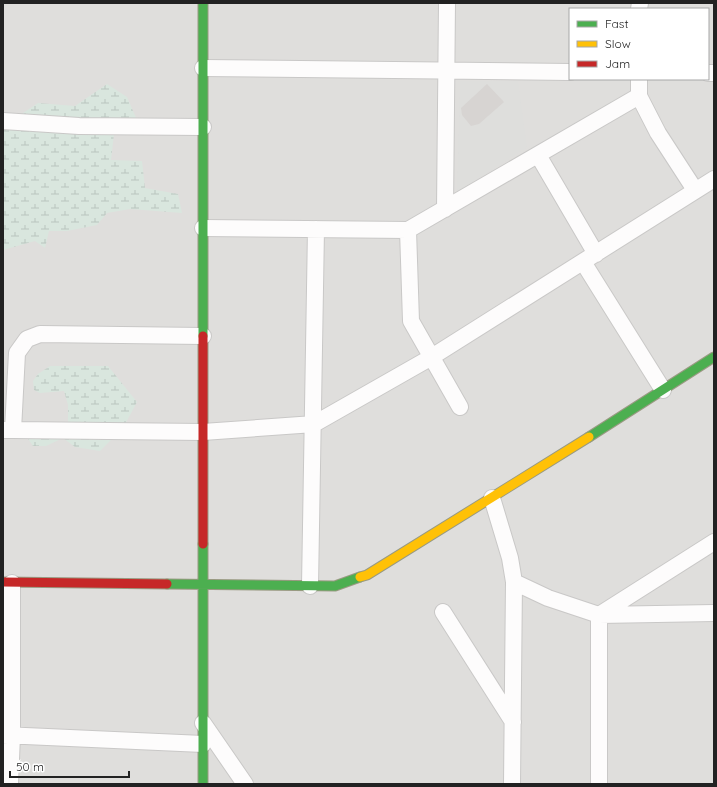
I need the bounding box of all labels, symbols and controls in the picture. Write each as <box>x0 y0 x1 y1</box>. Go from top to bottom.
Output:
legend <box>569 8 709 80</box>
text: Fast <box>605 16 629 31</box>
text: Slow <box>605 36 631 51</box>
text: Jam <box>605 56 630 71</box>
scale bar <box>10 753 129 779</box>
text: 50 m <box>16 759 44 774</box>

